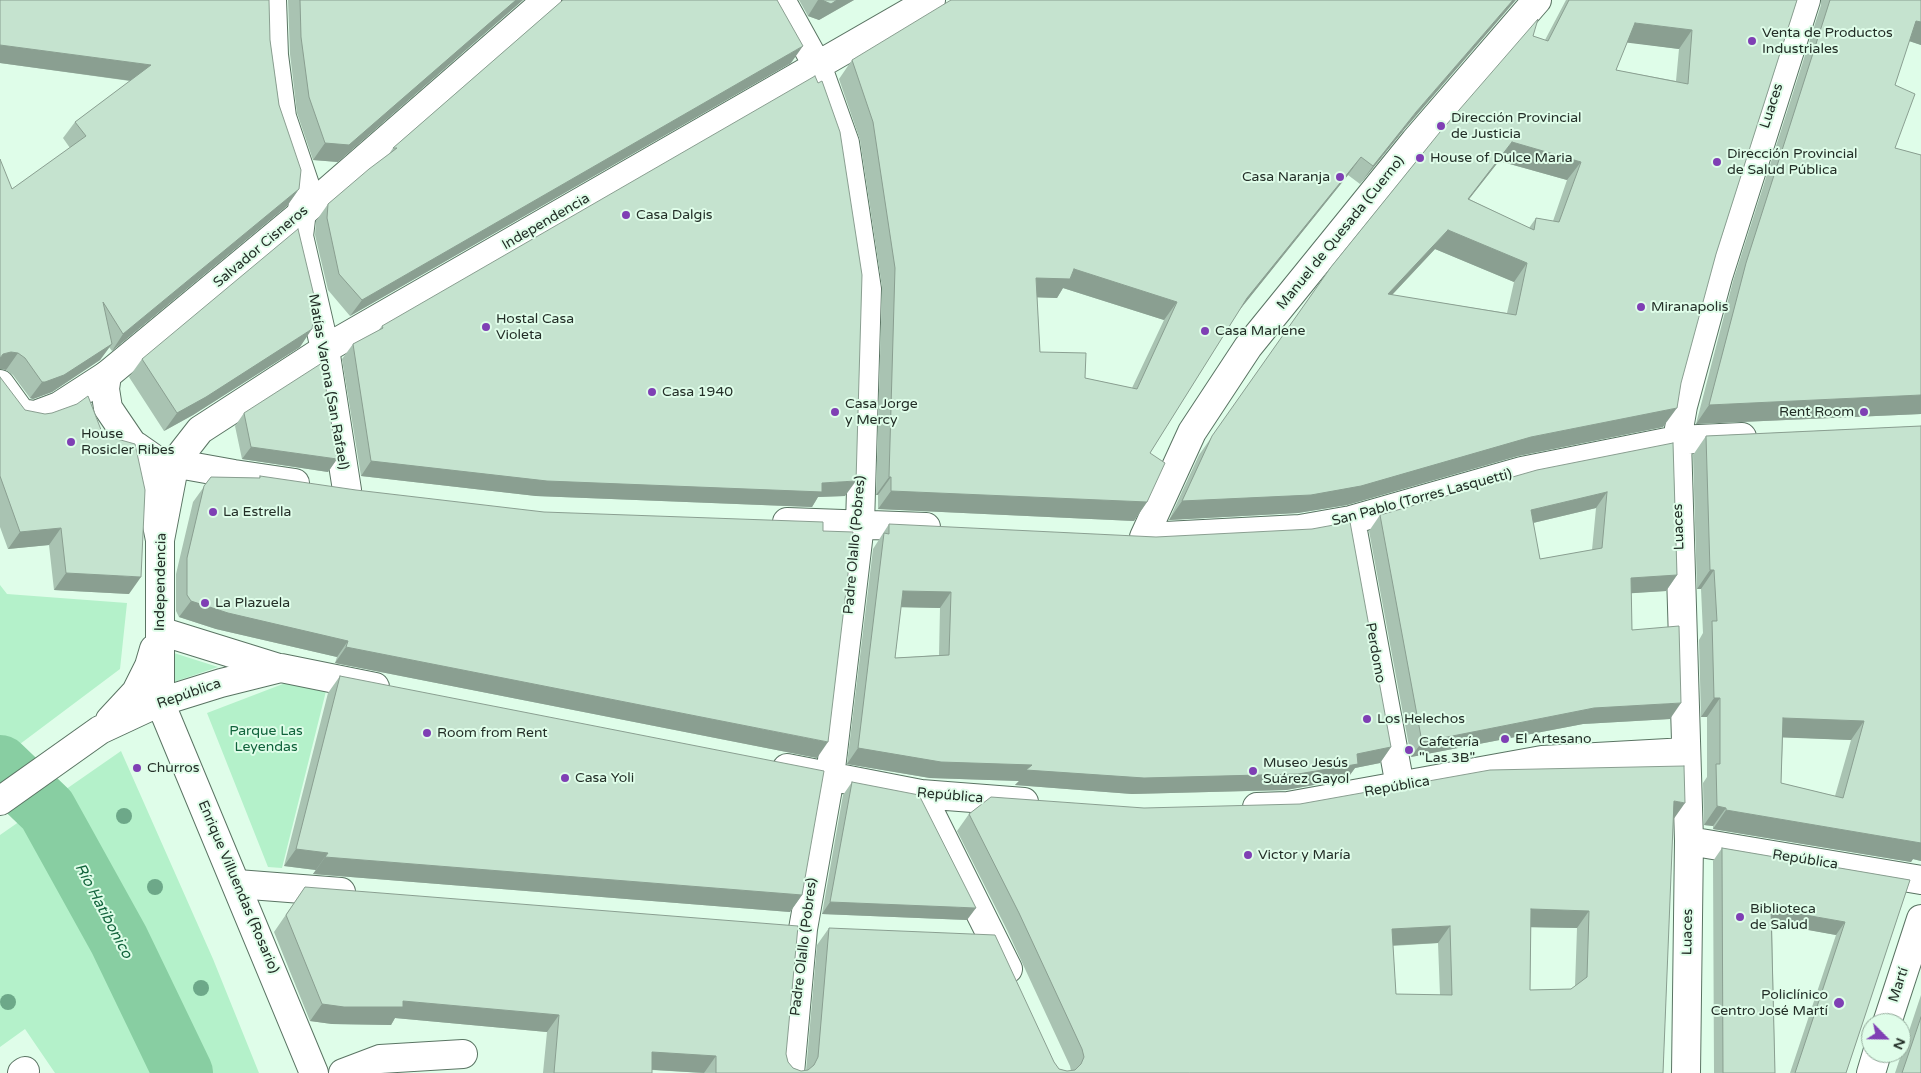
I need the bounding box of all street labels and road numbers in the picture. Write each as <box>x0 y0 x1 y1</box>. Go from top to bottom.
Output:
street label: Luaces <box>1757 81 1787 131</box>
street label: Manuel de Quesada (Cuerno) <box>1274 153 1408 313</box>
street label: Independencia <box>499 190 593 254</box>
street label: Salvador Cisneros <box>210 203 312 291</box>
street label: Matías Varona (San Rafael) <box>304 293 352 471</box>
street label: San Pablo (Torres Lasquetti) <box>1330 466 1514 530</box>
street label: Padre Olallo (Pobres) <box>841 475 869 615</box>
street label: Luaces <box>1670 503 1688 551</box>
street label: Independencia <box>152 533 170 631</box>
street label: Perdomo <box>1361 622 1389 684</box>
street label: República <box>155 675 223 713</box>
street label: República <box>1363 773 1431 801</box>
street label: República <box>916 785 984 807</box>
street label: Enrique Villuendas (Rosario) <box>194 798 282 976</box>
street label: República <box>1771 847 1839 873</box>
street label: Padre Olallo (Pobres) <box>787 877 821 1017</box>
street label: Luaces <box>1679 909 1697 955</box>
street label: Martí <box>1886 965 1912 1005</box>

